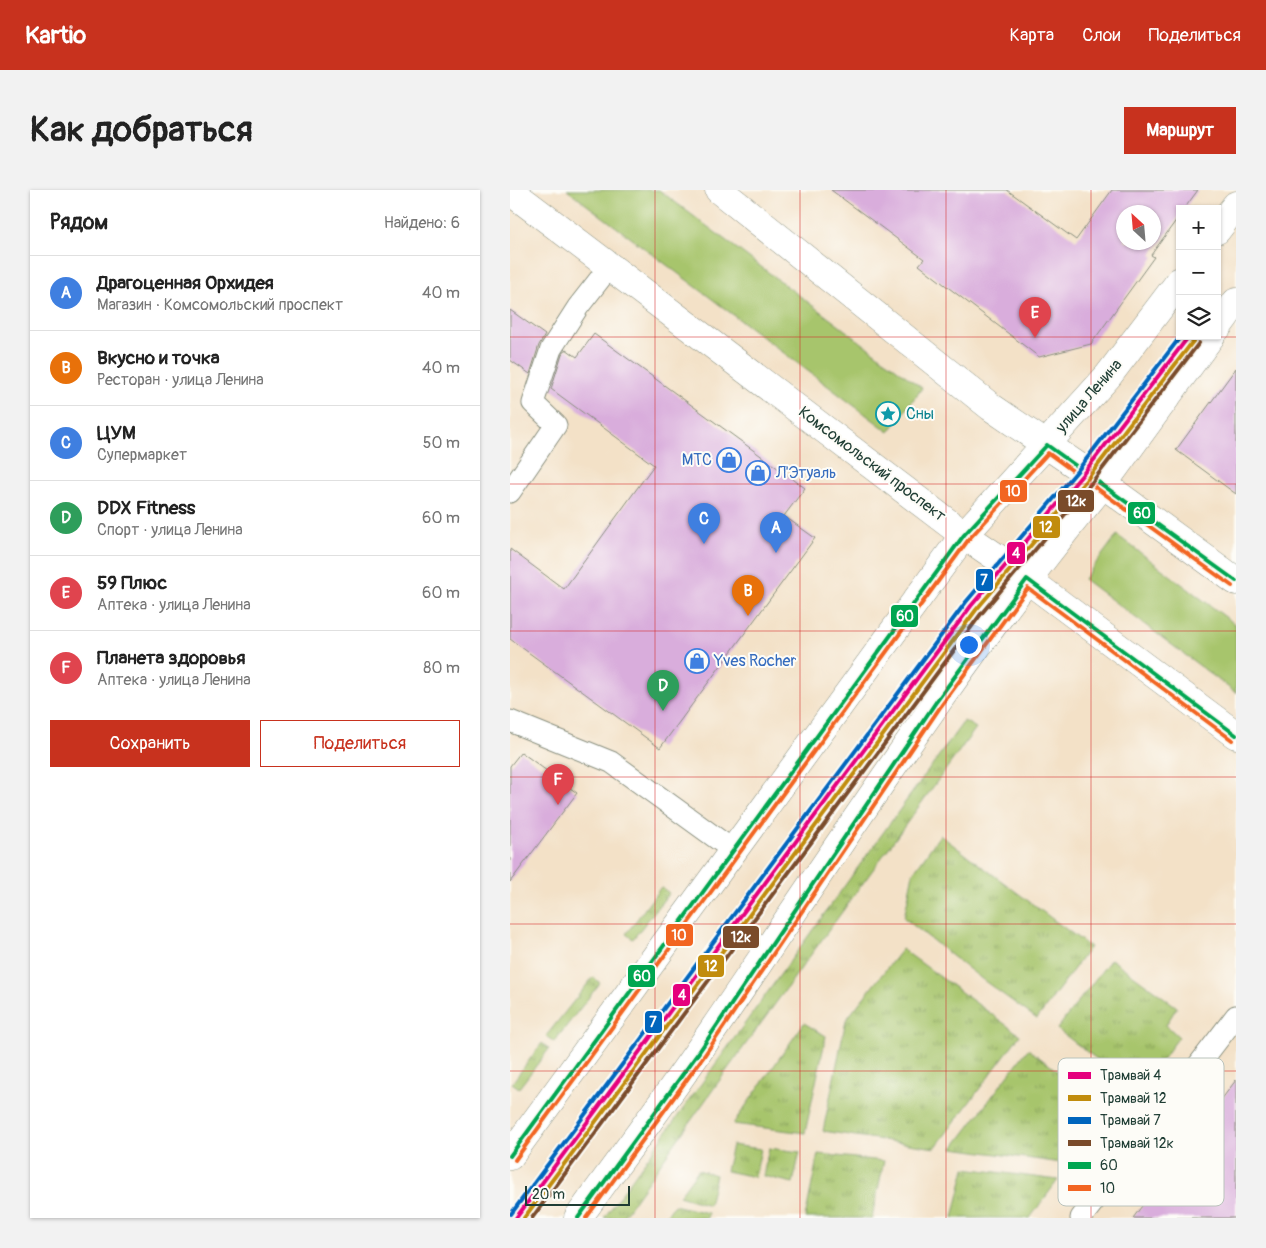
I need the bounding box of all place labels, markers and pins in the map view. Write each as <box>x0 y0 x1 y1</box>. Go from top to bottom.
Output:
pin: E <box>1019 297 1051 338</box>
place icon: Сны <box>875 401 901 427</box>
place label: Сны <box>906 404 934 424</box>
shop icon: МТС <box>716 447 742 473</box>
place label: МТС <box>682 450 712 470</box>
shop icon: Л'Этуаль <box>745 460 771 486</box>
place label: Л'Этуаль <box>775 463 836 483</box>
pin: C <box>688 503 720 544</box>
pin: A <box>760 512 792 553</box>
pin: B <box>732 575 764 616</box>
shop icon: Yves Rocher <box>684 648 710 674</box>
place label: Yves Rocher <box>713 651 796 671</box>
pin: D <box>647 670 679 711</box>
pin: F <box>542 764 574 805</box>

